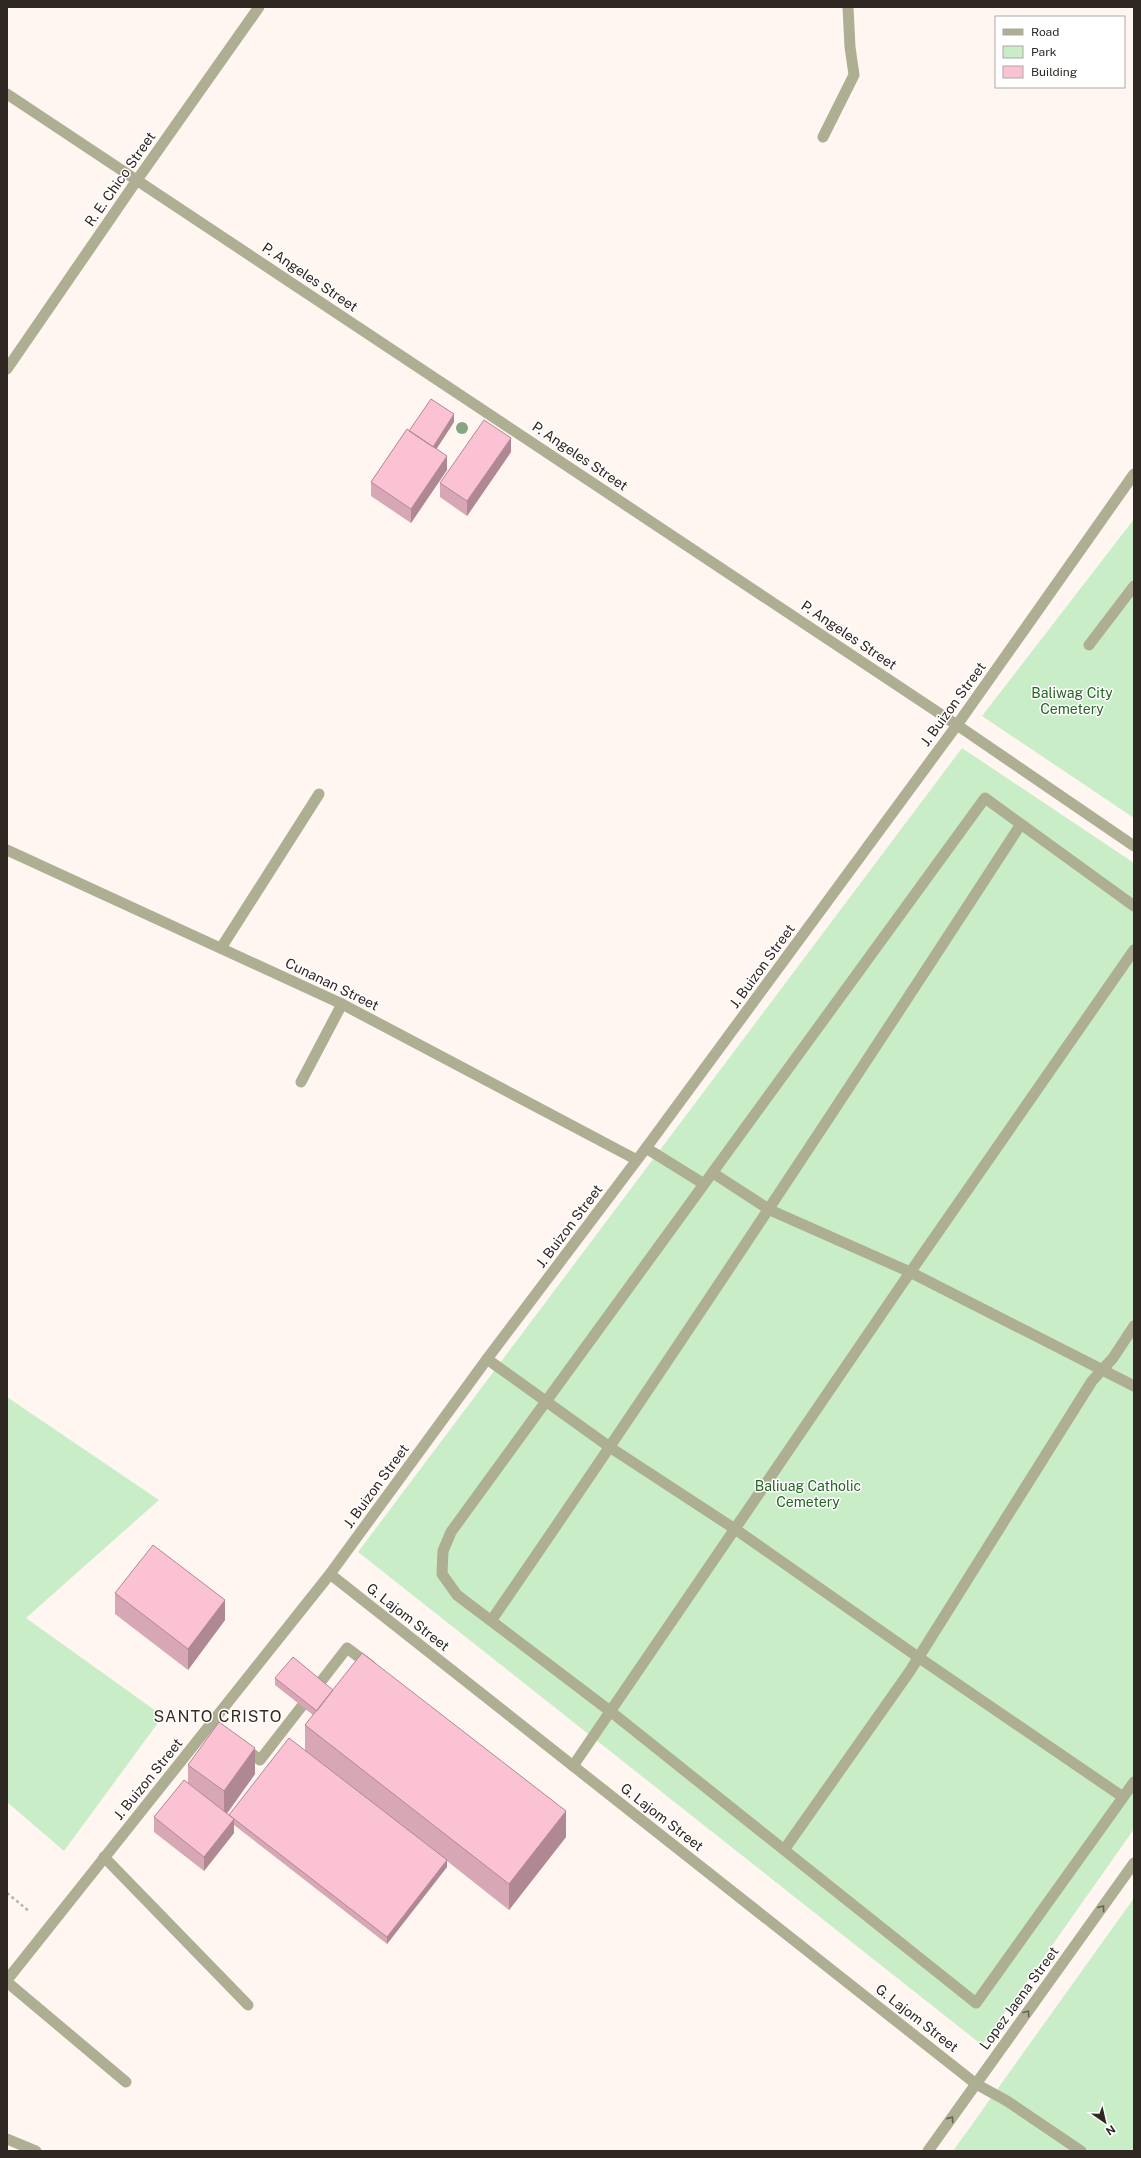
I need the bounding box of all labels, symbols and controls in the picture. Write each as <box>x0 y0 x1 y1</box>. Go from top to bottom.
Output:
legend <box>995 16 1125 88</box>
text: Road <box>1031 25 1059 39</box>
text: Park <box>1031 45 1057 59</box>
text: Building <box>1031 65 1077 79</box>
street label: R. E. Chico Street <box>81 129 159 229</box>
street label: P. Angeles Street <box>259 239 361 315</box>
street label: P. Angeles Street <box>529 418 631 494</box>
street label: P. Angeles Street <box>798 597 900 673</box>
street label: J. Buizon Street <box>917 659 989 749</box>
park label: Baliwag City Cemetery <box>1031 685 1113 717</box>
street label: J. Buizon Street <box>726 921 798 1011</box>
street label: Cunanan Street <box>283 954 381 1014</box>
street label: J. Buizon Street <box>533 1181 605 1271</box>
street label: J. Buizon Street <box>340 1441 412 1531</box>
park label: Baliuag Catholic Cemetery <box>755 1478 861 1510</box>
street label: G. Lajom Street <box>364 1580 452 1654</box>
district label: SANTO CRISTO <box>154 1707 282 1726</box>
street label: J. Buizon Street <box>110 1735 186 1823</box>
street label: G. Lajom Street <box>618 1780 706 1854</box>
one-way arrow <box>1097 1905 1104 1912</box>
street label: Lopez Jaena Street <box>976 1943 1062 2053</box>
street label: G. Lajom Street <box>873 1981 961 2055</box>
one-way arrow <box>1022 2011 1029 2018</box>
north arrow <box>1085 2102 1125 2142</box>
one-way arrow <box>946 2117 953 2124</box>
text: N <box>1104 2123 1118 2138</box>

